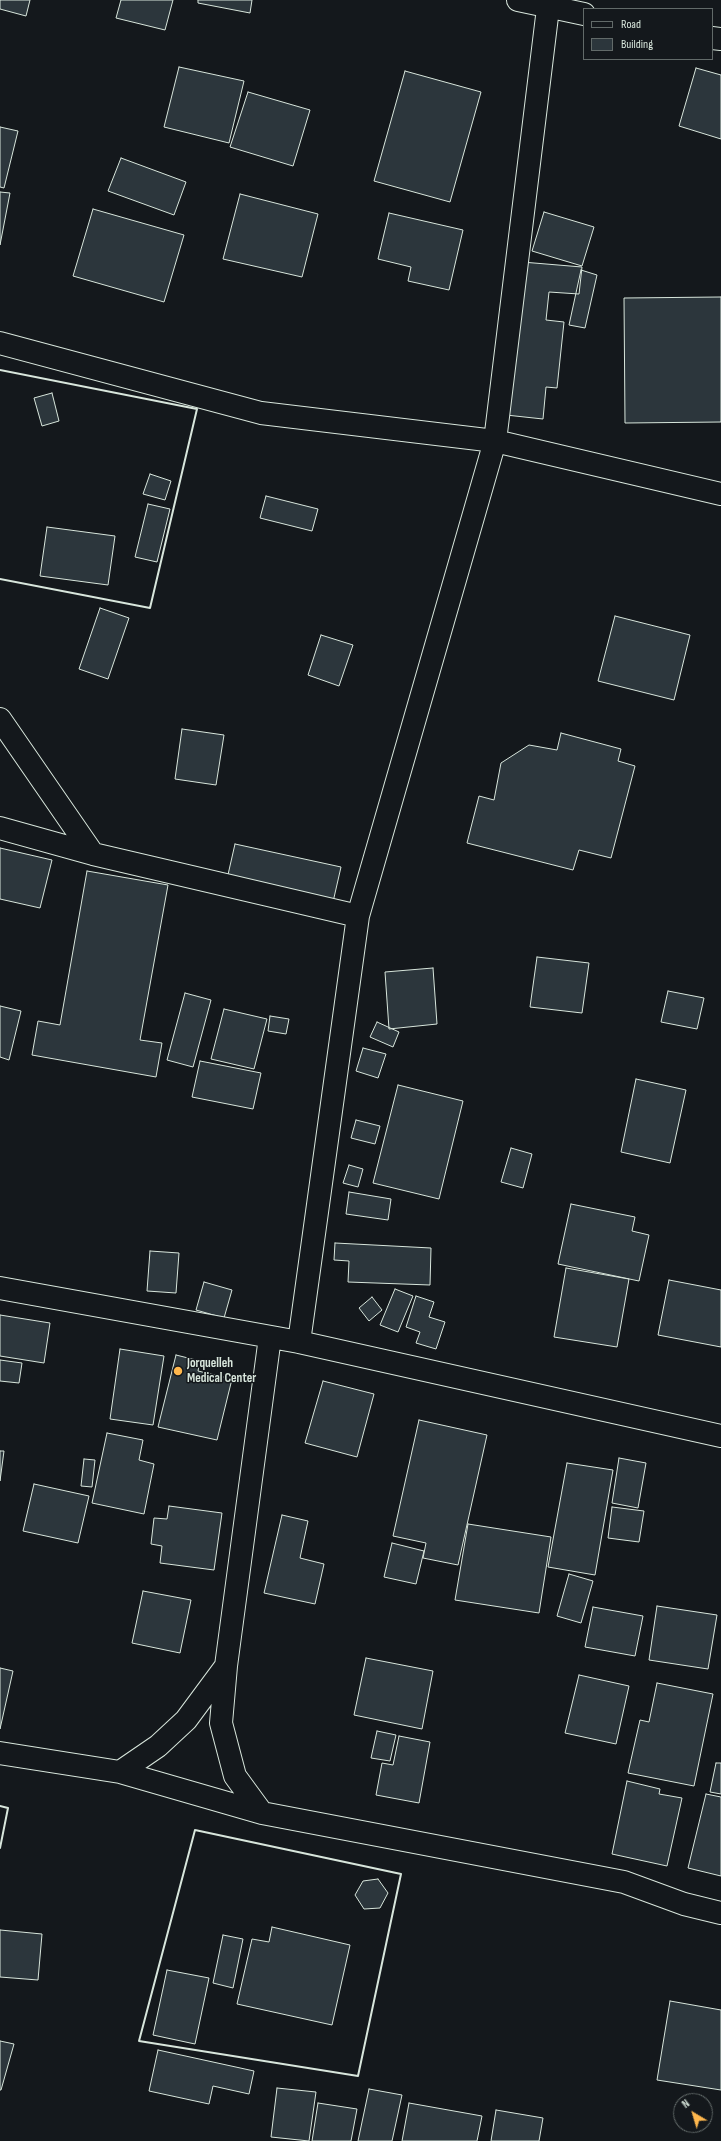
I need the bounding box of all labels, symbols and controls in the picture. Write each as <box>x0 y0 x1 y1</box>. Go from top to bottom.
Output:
legend <box>583 8 713 60</box>
text: Road <box>621 17 641 32</box>
text: Building <box>621 37 653 52</box>
place label: Jorquelleh Medical Center <box>187 1356 256 1387</box>
marker: Jorquelleh Medical Center <box>172 1365 184 1377</box>
north arrow <box>673 2093 713 2133</box>
text: N <box>680 2097 692 2111</box>

